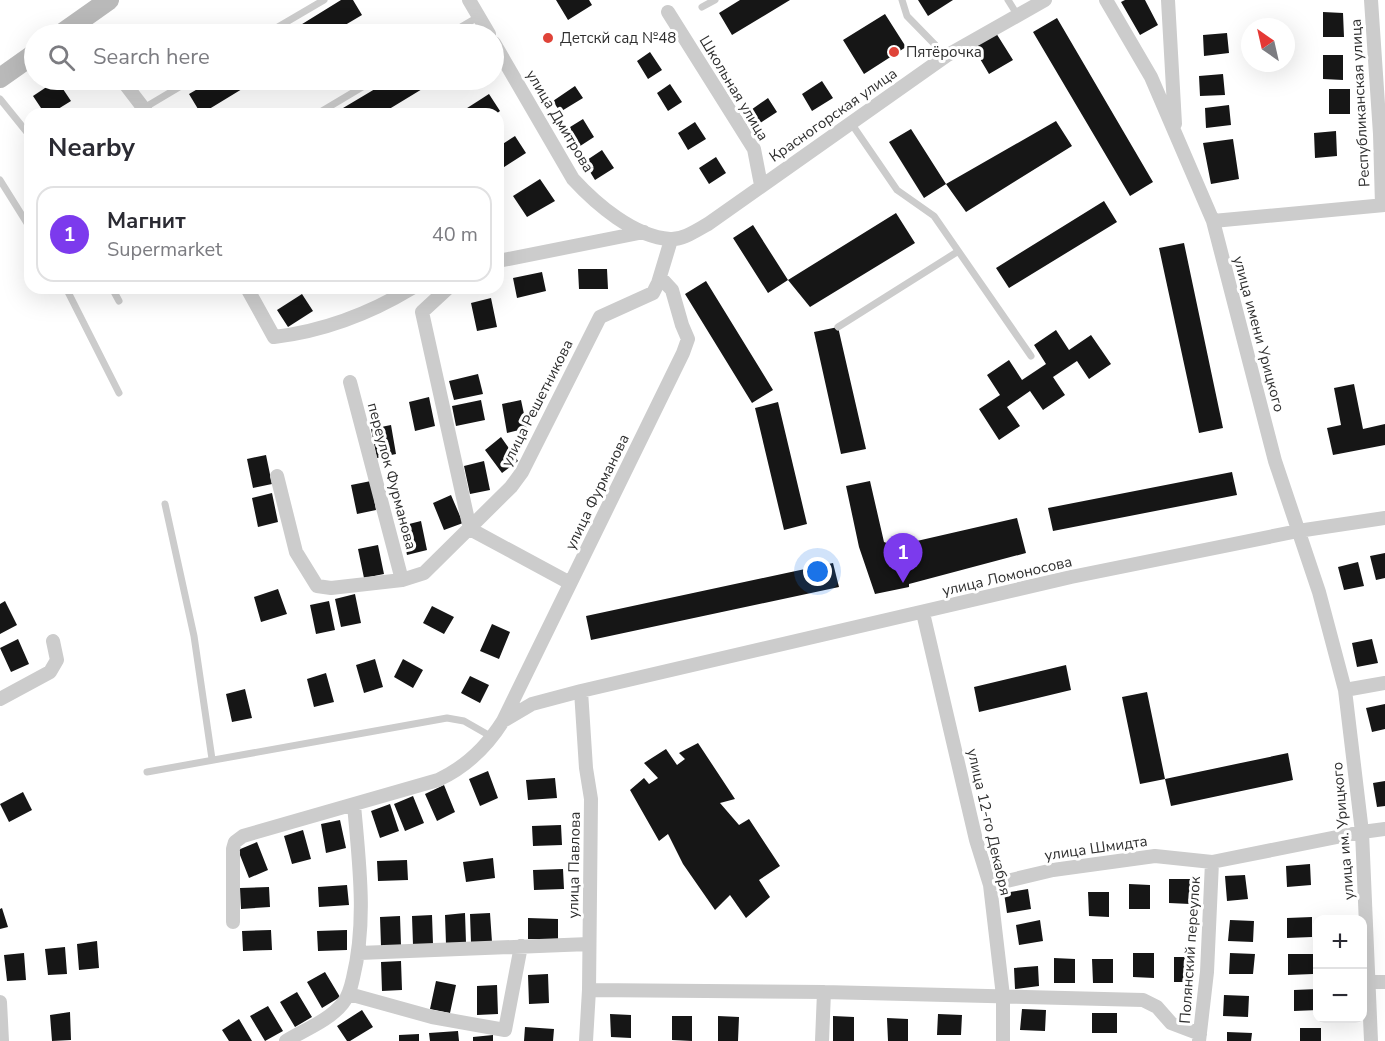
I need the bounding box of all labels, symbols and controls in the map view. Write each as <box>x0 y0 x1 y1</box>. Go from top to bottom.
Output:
north arrow <box>1241 18 1295 72</box>
street label: Республиканская улица <box>1346 18 1374 188</box>
search box <box>24 24 504 90</box>
place label: Детскй сад №48 <box>560 28 676 48</box>
marker: Детскй сад №48 <box>541 31 555 45</box>
street label: Школьная улица <box>695 32 773 144</box>
icon: search <box>45 41 78 74</box>
text: Search here <box>93 42 210 72</box>
place label: Пятёрочка <box>906 42 982 62</box>
marker: Пятёрочка <box>887 45 901 59</box>
street label: Красногорская улица <box>765 63 901 167</box>
street label: улица Дмитрова <box>521 66 599 176</box>
text: Nearby <box>48 130 135 165</box>
text: Магнит <box>107 206 186 236</box>
text: 1 <box>64 221 76 248</box>
text: 40 m <box>432 221 478 248</box>
text: Supermarket <box>107 236 222 263</box>
street label: улица имени Урицкого <box>1229 254 1289 414</box>
street label: улица Решетникова <box>496 336 578 470</box>
street label: переулок Фурманова <box>363 400 421 552</box>
street label: улица Фурманова <box>560 431 634 553</box>
pin: 1 <box>884 534 922 583</box>
street label: улица Ломоносова <box>940 551 1074 601</box>
your location <box>803 557 832 586</box>
street label: улица 12-го Декабря <box>962 747 1016 897</box>
street label: улица им. Урицкого <box>1327 761 1359 901</box>
street label: улица Павлова <box>563 811 585 919</box>
street label: улица Шмидта <box>1043 831 1149 865</box>
street label: Полянский переулок <box>1175 875 1205 1024</box>
map controls <box>1313 915 1367 1023</box>
button: + <box>1313 915 1367 969</box>
button: − <box>1313 969 1367 1023</box>

